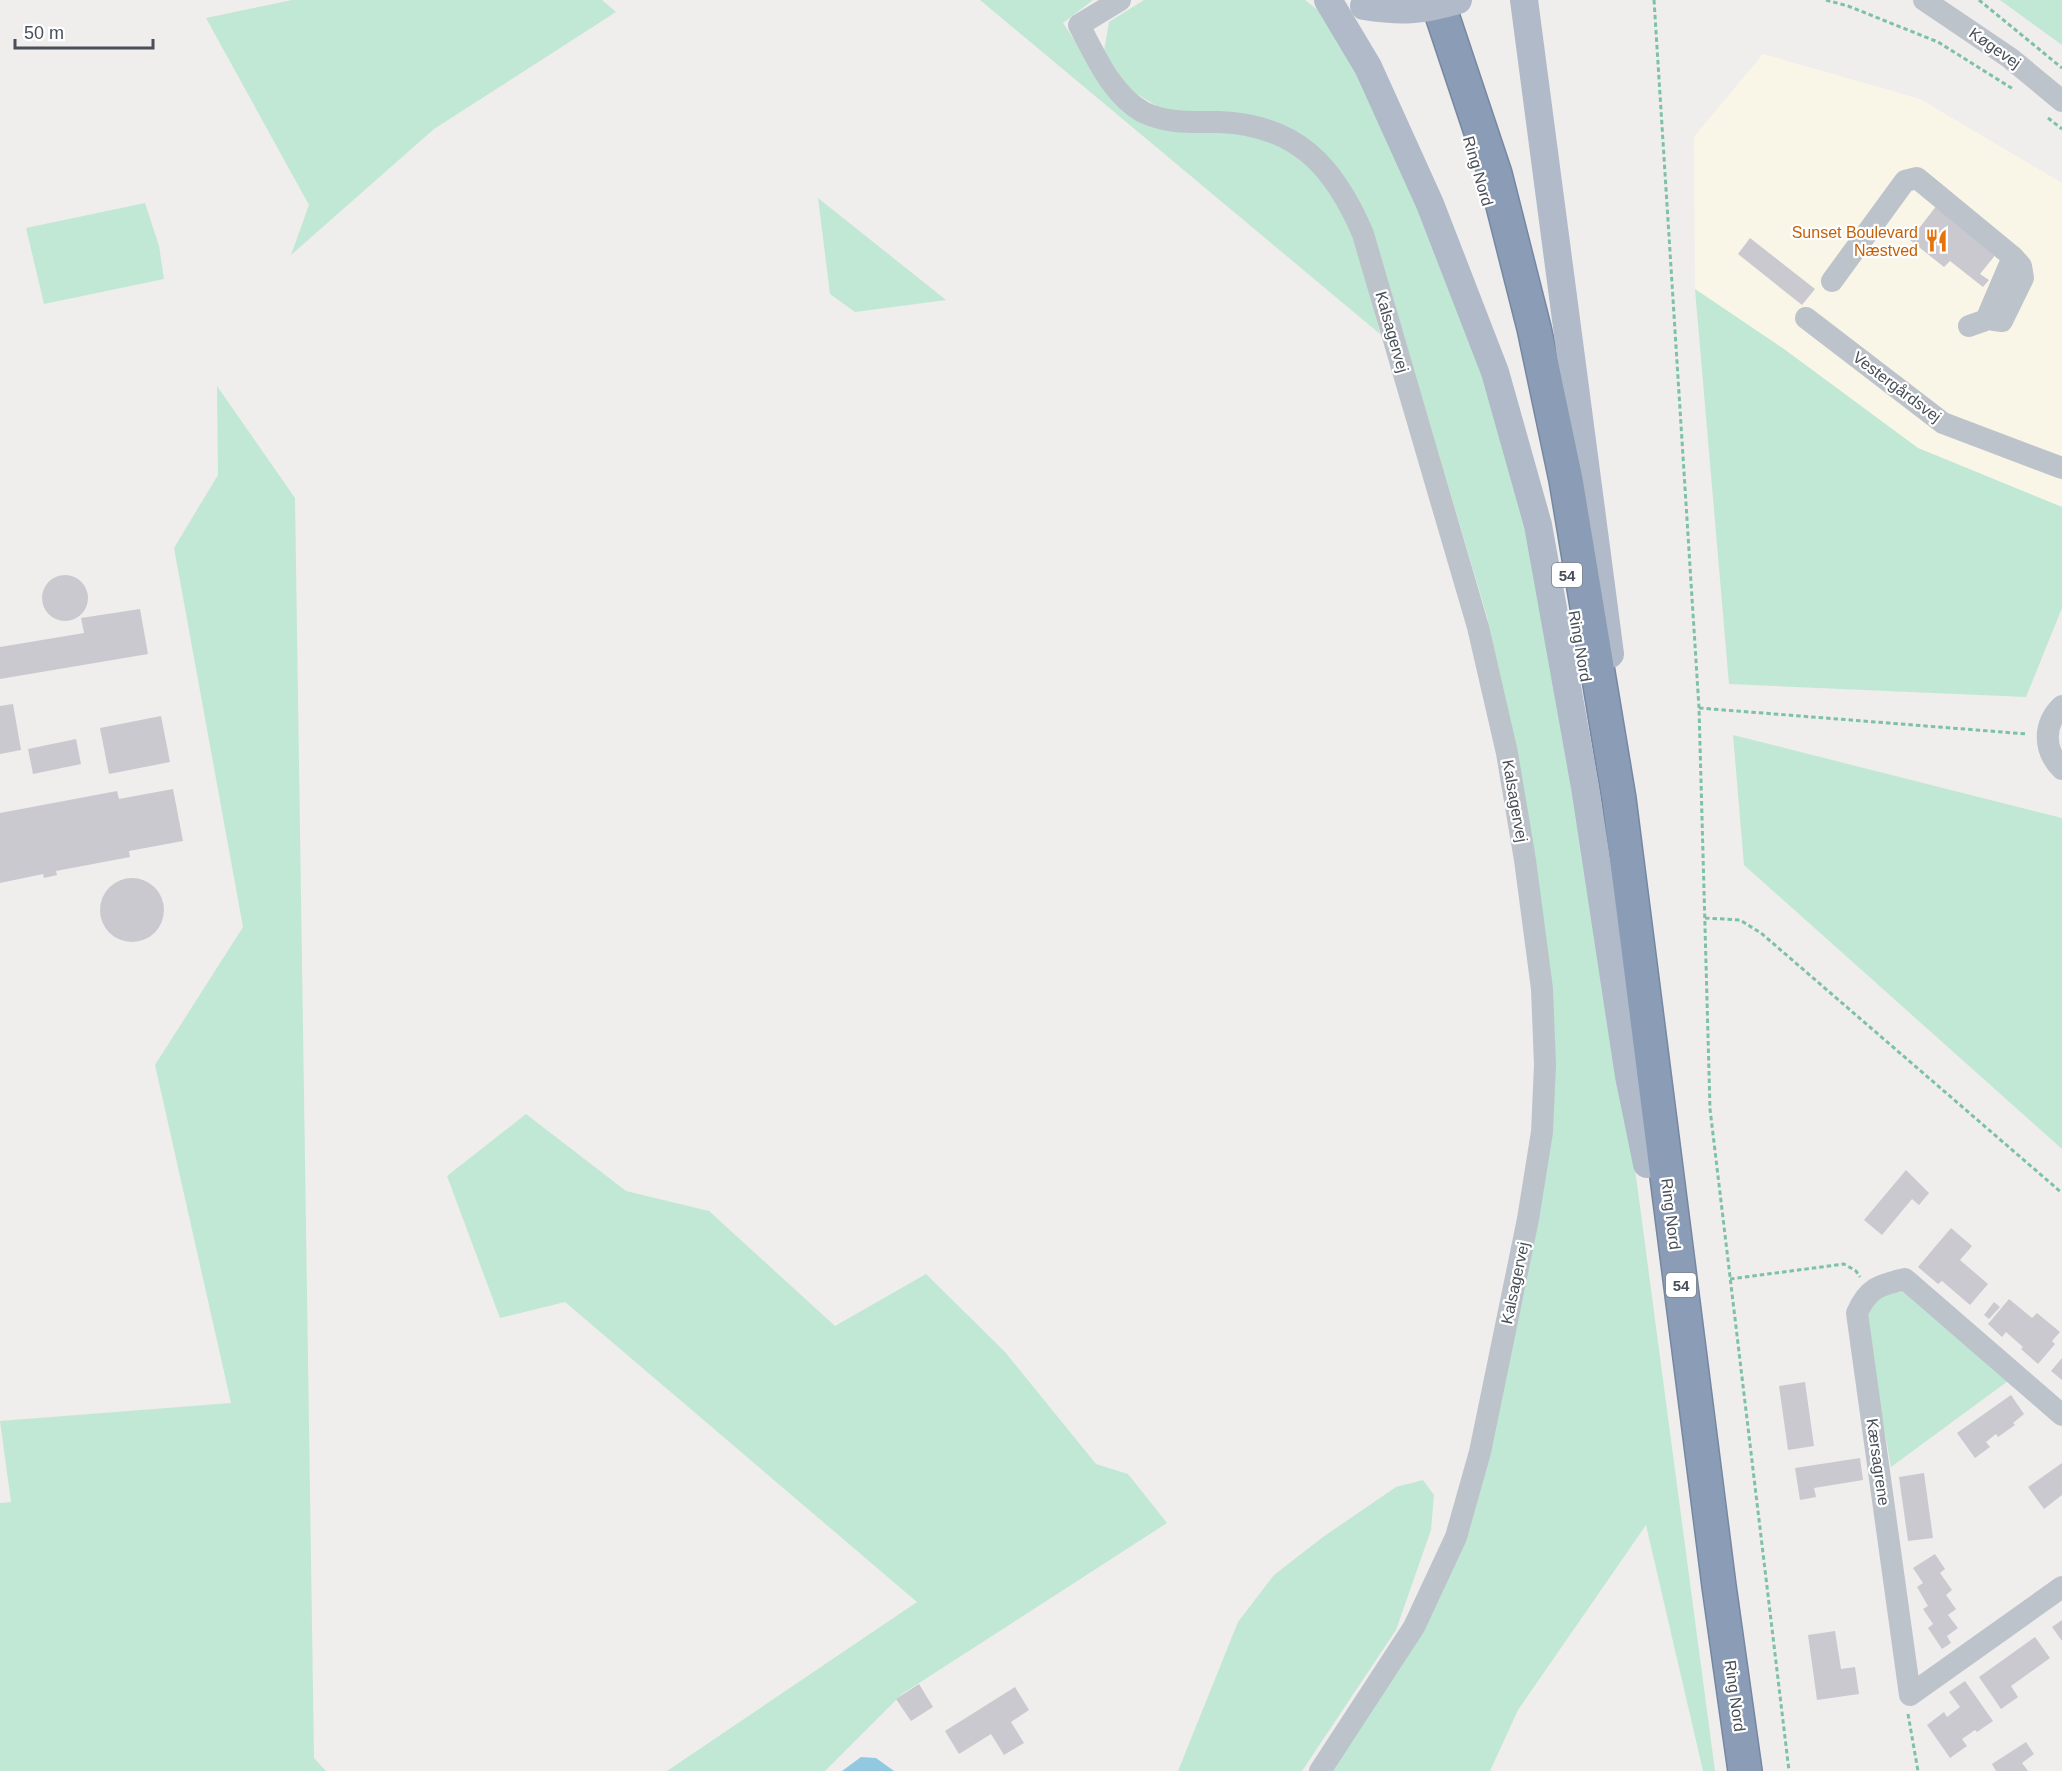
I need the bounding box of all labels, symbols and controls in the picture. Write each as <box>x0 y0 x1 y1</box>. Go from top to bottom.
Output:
scale bar <box>15 12 153 50</box>
text: 50 m <box>24 23 64 43</box>
street label: Køgevej <box>1966 24 2024 72</box>
street label: Ring Nord <box>1460 134 1496 208</box>
place label: Sunset Boulevard Næstved <box>1792 224 1918 259</box>
restaurant icon: Sunset Boulevard Næstved <box>1923 228 1949 254</box>
street label: Kalsagervej <box>1372 289 1412 375</box>
street label: Vestergårdsvej <box>1850 348 1944 426</box>
road number: 54 <box>1552 563 1582 587</box>
street label: Ring Nord <box>1565 609 1595 683</box>
street label: Kalsagervej <box>1499 758 1531 844</box>
street label: Ring Nord <box>1658 1177 1684 1251</box>
street label: Kalsagervej <box>1498 1240 1532 1326</box>
road number: 54 <box>1666 1273 1696 1297</box>
street label: Kærsagrene <box>1863 1417 1893 1507</box>
street label: Ring Nord <box>1722 1659 1748 1733</box>

